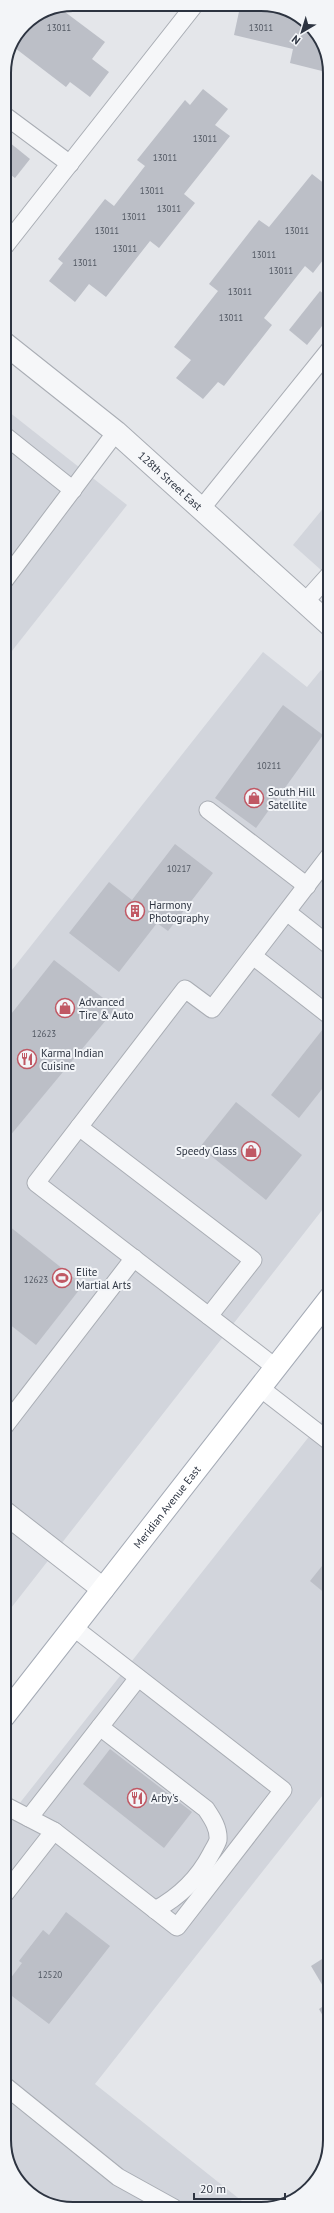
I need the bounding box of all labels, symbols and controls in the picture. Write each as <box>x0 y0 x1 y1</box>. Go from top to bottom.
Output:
north arrow <box>282 12 322 52</box>
house number: 13011 <box>47 22 71 33</box>
house number: 13011 <box>249 22 273 33</box>
text: N <box>289 32 303 48</box>
house number: 13011 <box>193 133 217 144</box>
house number: 13011 <box>153 152 177 163</box>
house number: 13011 <box>140 185 164 196</box>
house number: 13011 <box>157 203 181 214</box>
house number: 13011 <box>122 211 146 222</box>
house number: 13011 <box>95 225 119 236</box>
house number: 13011 <box>285 225 309 236</box>
house number: 13011 <box>113 243 137 254</box>
house number: 13011 <box>252 249 276 260</box>
house number: 13011 <box>73 257 97 268</box>
house number: 13011 <box>269 265 293 276</box>
house number: 13011 <box>228 286 252 297</box>
house number: 13011 <box>219 312 243 323</box>
street label: 128th Street East <box>135 448 205 514</box>
house number: 10211 <box>257 760 281 771</box>
place label: South Hill Satellite <box>268 785 316 812</box>
shop icon: South Hill Satellite <box>243 787 265 809</box>
house number: 10217 <box>167 863 191 874</box>
place label: Harmony Photography <box>149 898 210 925</box>
building icon: Harmony Photography <box>124 900 146 922</box>
place label: Advanced Tire & Auto <box>79 995 134 1022</box>
shop icon: Advanced Tire & Auto <box>54 997 76 1019</box>
house number: 12623 <box>32 1028 56 1039</box>
place label: Karma Indian Cuisine <box>41 1046 103 1073</box>
restaurant icon: Karma Indian Cuisine <box>16 1048 38 1070</box>
shop icon: Speedy Glass <box>240 1140 262 1162</box>
place label: Speedy Glass <box>176 1144 237 1158</box>
place label: Elite Martial Arts <box>76 1265 131 1292</box>
sports icon: Elite Martial Arts <box>51 1267 73 1289</box>
house number: 12623 <box>24 1274 48 1285</box>
street label: Meridian Avenue East <box>130 1463 204 1551</box>
restaurant icon: Arby's <box>126 1787 148 1809</box>
place label: Arby's <box>151 1791 179 1805</box>
house number: 12520 <box>38 1969 62 1980</box>
scale bar <box>194 2175 285 2201</box>
text: 20 m <box>200 2181 226 2196</box>

